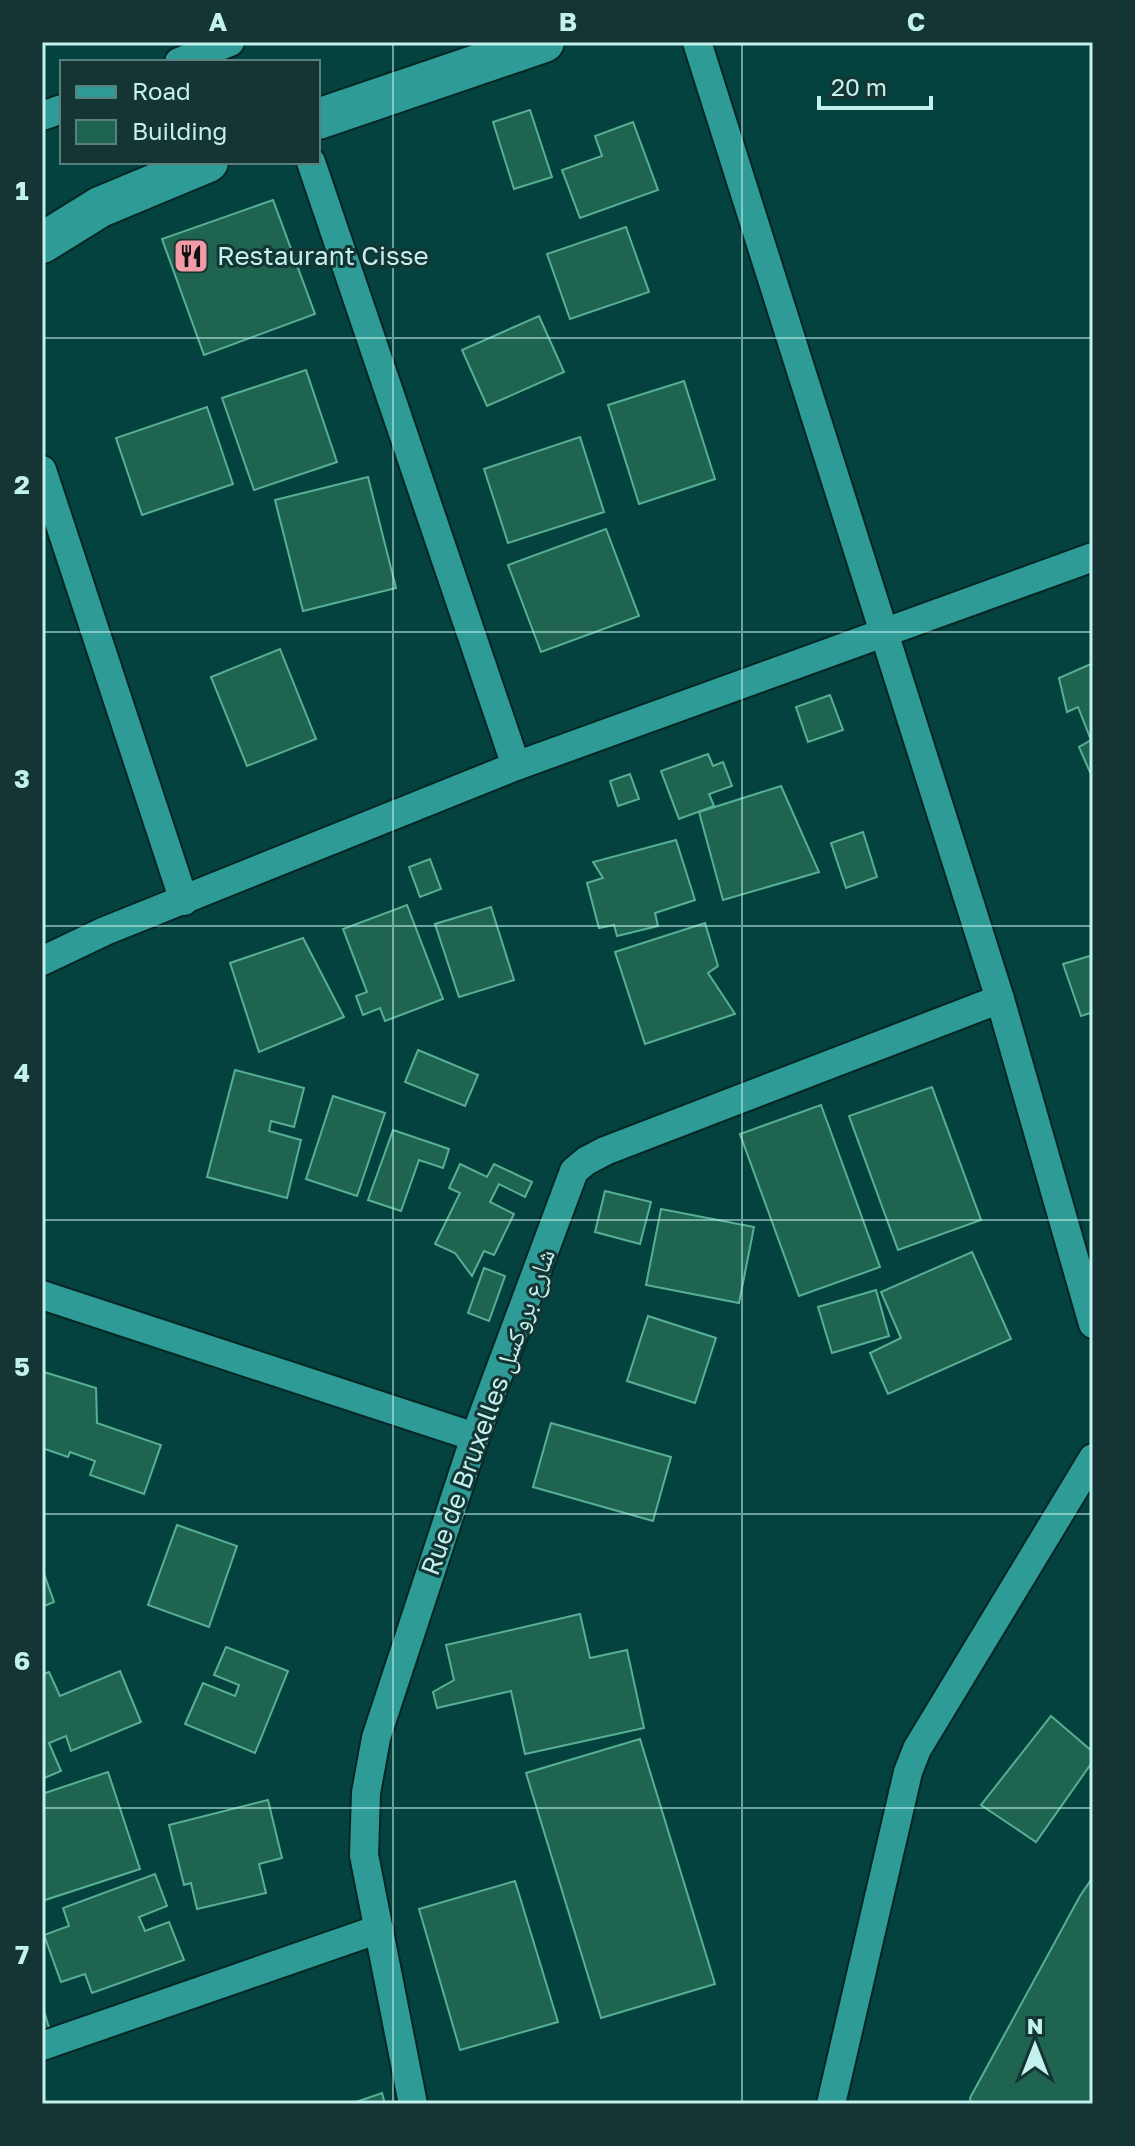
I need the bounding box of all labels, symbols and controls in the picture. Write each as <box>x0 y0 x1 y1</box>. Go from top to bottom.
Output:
text: A <box>209 6 228 37</box>
text: B <box>559 6 577 37</box>
text: C <box>907 6 925 37</box>
legend <box>60 60 320 164</box>
scale bar <box>819 60 931 110</box>
text: 20 m <box>831 72 887 101</box>
text: Road <box>132 76 191 105</box>
text: Building <box>132 116 227 145</box>
text: 1 <box>15 175 29 206</box>
restaurant icon: Restaurant Cisse <box>172 237 210 275</box>
place label: Restaurant Cisse <box>217 240 429 271</box>
text: 2 <box>14 469 30 500</box>
text: 3 <box>14 763 30 794</box>
text: 4 <box>14 1057 30 1088</box>
street label: Rue de Bruxelles شارع بروكسل <box>414 1244 562 1580</box>
text: 5 <box>14 1351 30 1382</box>
text: 6 <box>14 1645 30 1676</box>
text: 7 <box>15 1939 29 1970</box>
north arrow <box>995 2006 1075 2086</box>
text: N <box>1027 2012 1043 2039</box>

